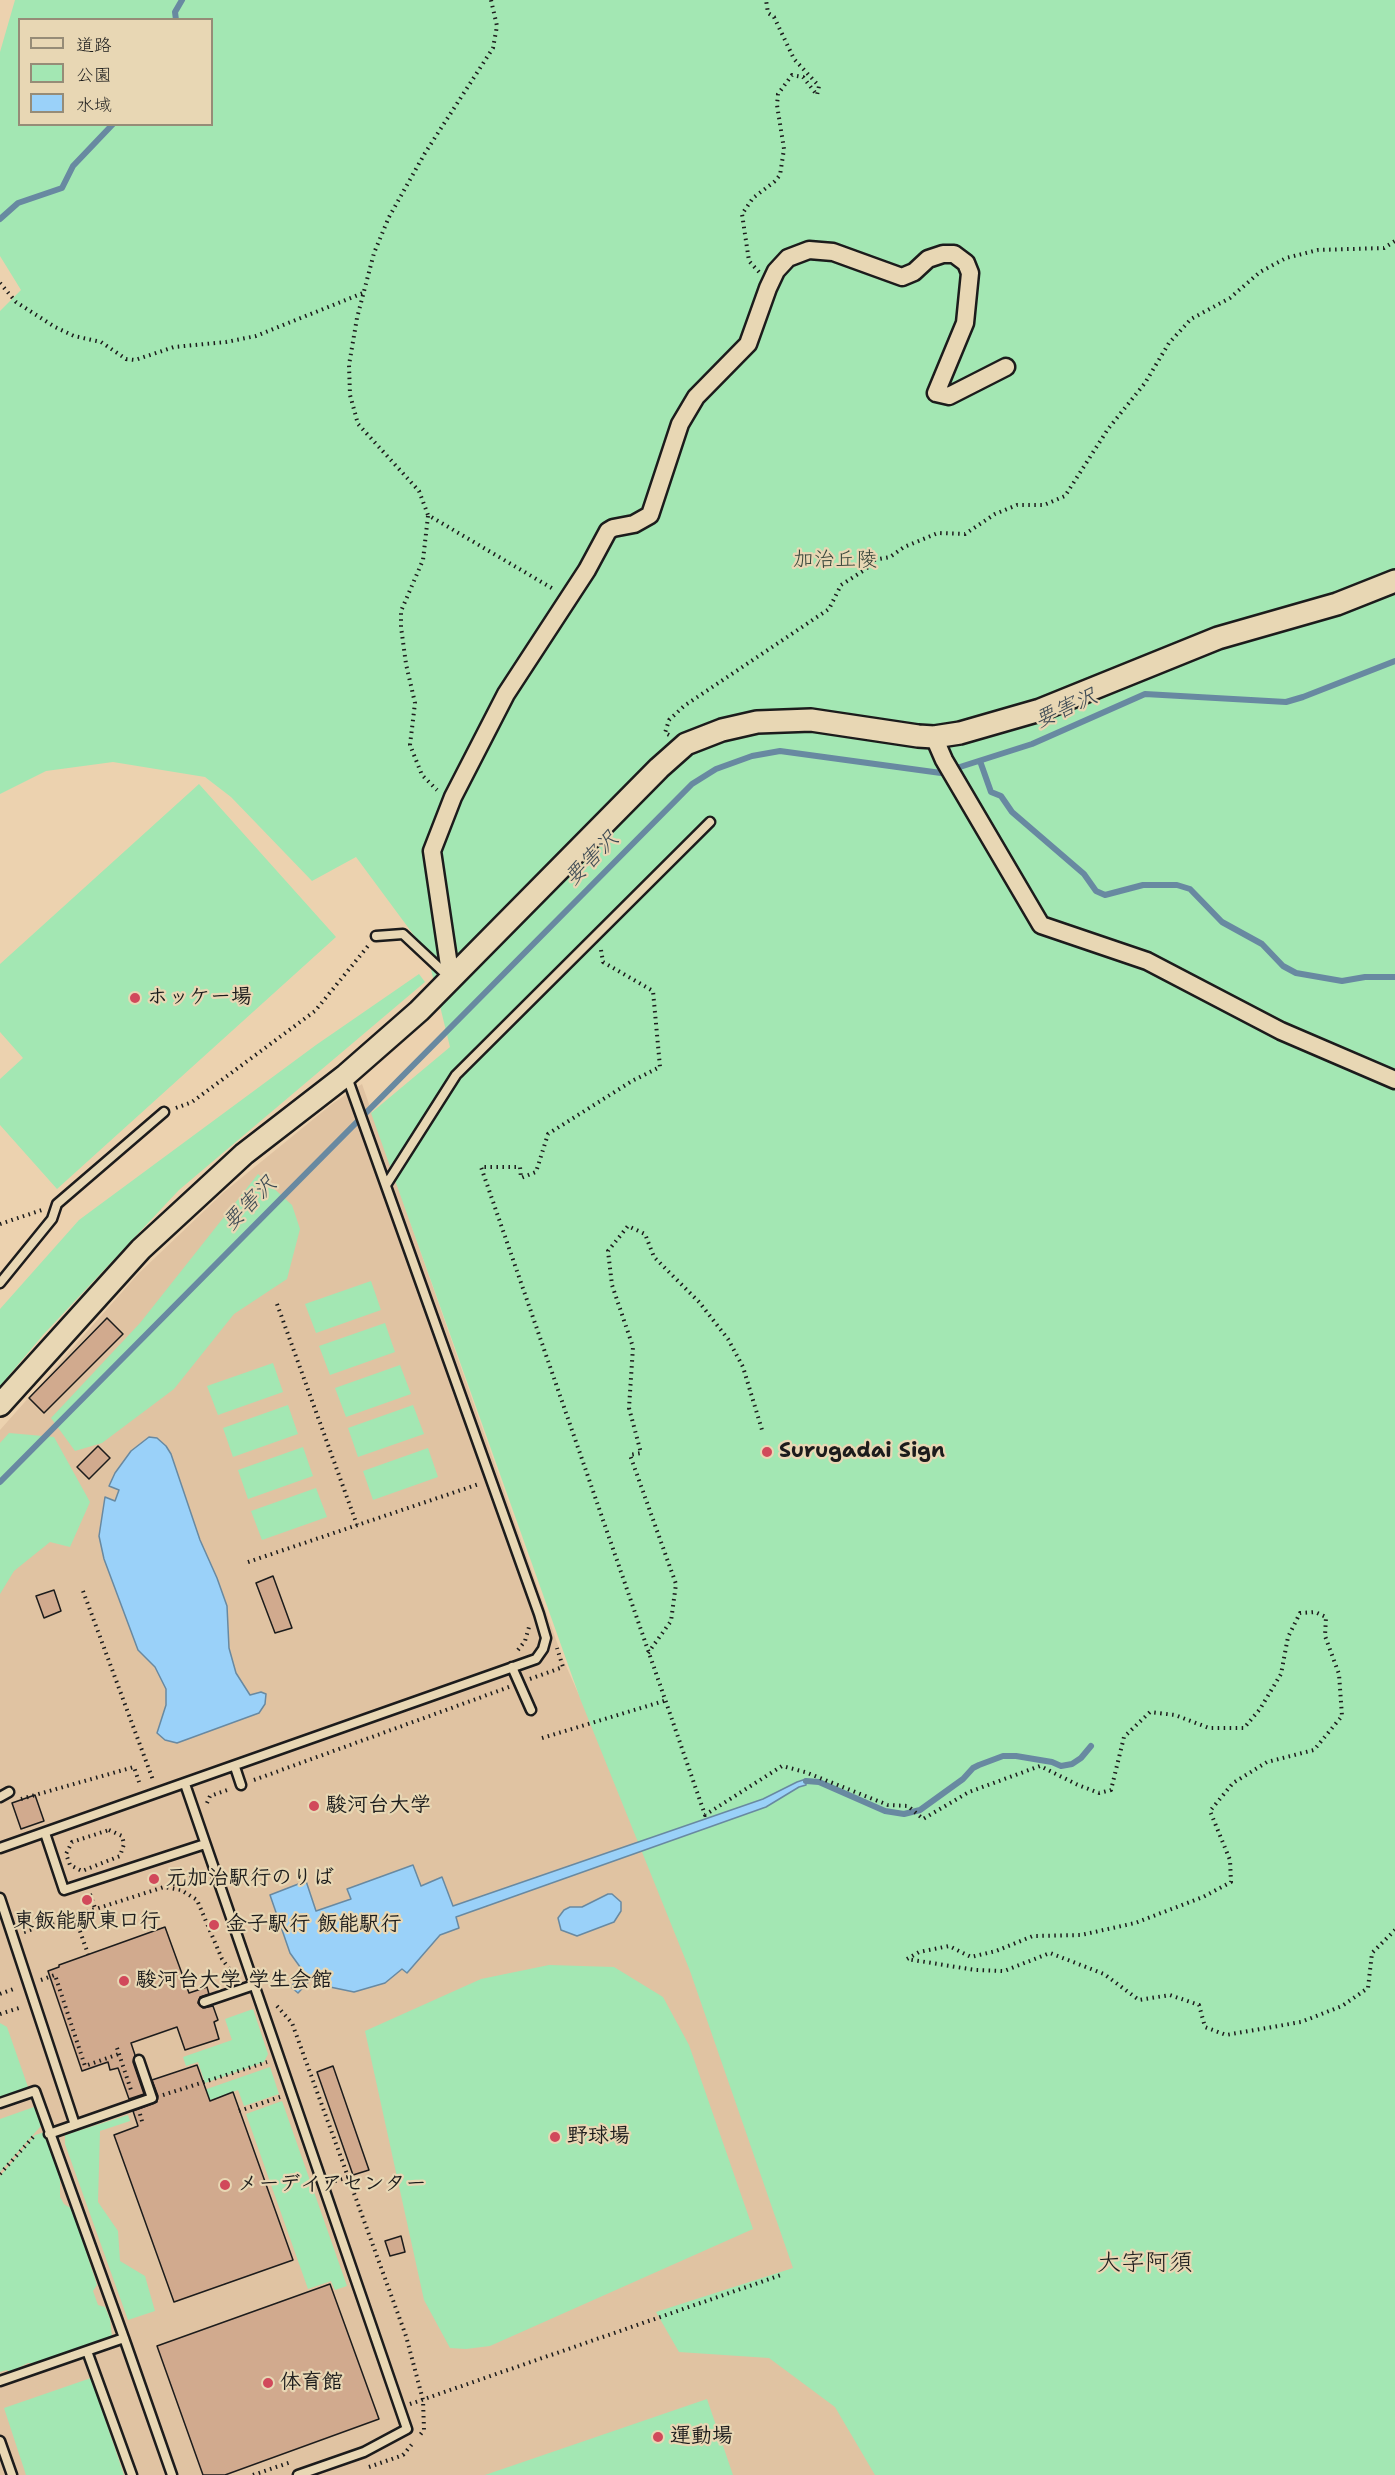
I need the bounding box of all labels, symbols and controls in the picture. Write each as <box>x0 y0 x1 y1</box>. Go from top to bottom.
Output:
legend <box>18 18 213 126</box>
text: 道路 <box>76 33 112 57</box>
text: 公園 <box>76 63 112 87</box>
text: 水域 <box>76 93 112 117</box>
park label: 加治丘陵 <box>793 548 877 574</box>
water label: 要害沢 <box>1030 684 1102 734</box>
water label: 要害沢 <box>559 826 625 892</box>
place label: ホッケー場 <box>147 985 252 1011</box>
marker: ホッケー場 <box>128 991 142 1005</box>
water label: 要害沢 <box>217 1171 283 1237</box>
place label: Surugadai Sign <box>779 1439 945 1465</box>
marker: Surugadai Sign <box>760 1445 774 1459</box>
place label: 駿河台大学 <box>326 1793 431 1819</box>
marker: 駿河台大学 <box>307 1799 321 1813</box>
place label: 元加治駅行のりば <box>166 1866 334 1892</box>
marker: 元加治駅行のりば <box>147 1872 161 1886</box>
marker: 東飯能駅東口行 <box>80 1893 94 1907</box>
place label: 東飯能駅東口行 <box>14 1909 160 1935</box>
place label: 金子駅行 飯能駅行 <box>226 1912 401 1938</box>
marker: 金子駅行 飯能駅行 <box>207 1918 221 1932</box>
place label: 駿河台大学 学生会館 <box>136 1968 332 1994</box>
marker: 駿河台大学 学生会館 <box>117 1974 131 1988</box>
place label: 野球場 <box>567 2124 630 2150</box>
marker: 野球場 <box>548 2130 562 2144</box>
place label: メーデイアセンター <box>237 2172 426 2198</box>
marker: メーデイアセンター <box>218 2178 232 2192</box>
district label: 大字阿須 <box>1097 2250 1193 2278</box>
place label: 体育館 <box>280 2370 343 2396</box>
marker: 体育館 <box>261 2376 275 2390</box>
place label: 運動場 <box>670 2424 733 2450</box>
marker: 運動場 <box>651 2430 665 2444</box>

